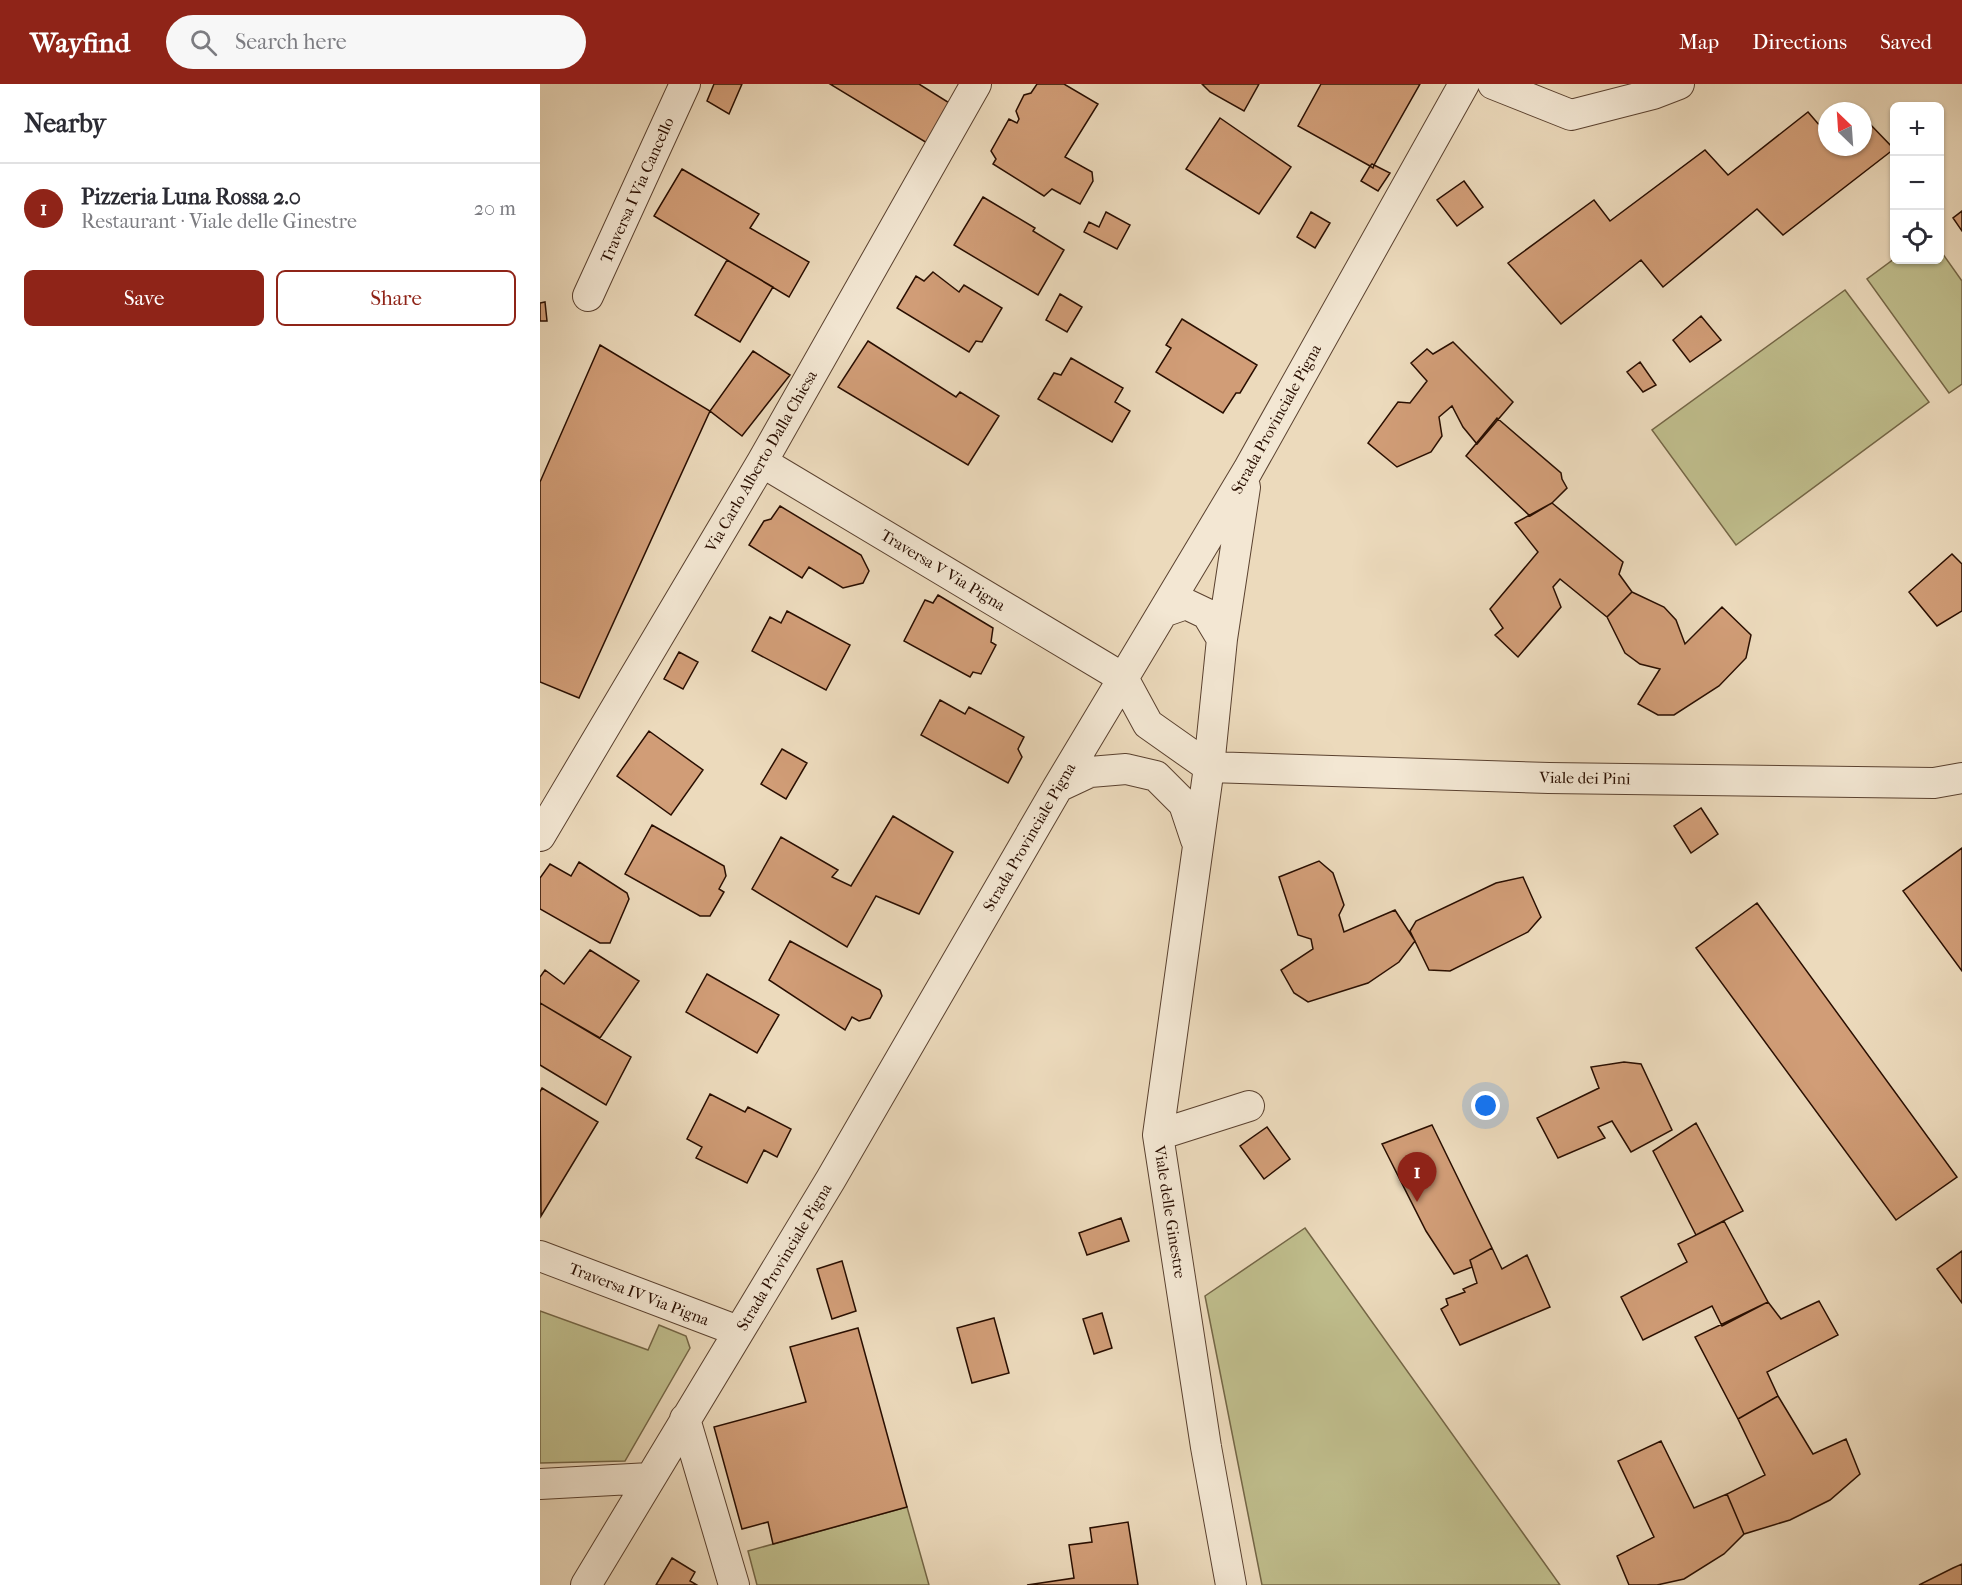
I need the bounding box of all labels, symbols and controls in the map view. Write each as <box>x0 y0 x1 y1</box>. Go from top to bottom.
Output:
search box <box>166 15 586 69</box>
text: Wayfind <box>30 26 130 59</box>
icon: search <box>187 26 220 59</box>
text: Search here <box>235 29 347 55</box>
text: Map <box>1679 30 1719 54</box>
text: Directions <box>1752 30 1847 54</box>
text: Saved <box>1880 30 1932 54</box>
north arrow <box>1818 102 1872 156</box>
map controls <box>1890 102 1944 264</box>
button: + <box>1890 102 1944 156</box>
text: Nearby <box>24 108 106 139</box>
street label: Traversa I Via Cancello <box>596 114 678 266</box>
button: − <box>1890 156 1944 210</box>
text: Pizzeria Luna Rossa 2.0 <box>81 184 301 210</box>
text: 1 <box>40 197 47 220</box>
text: 20 m <box>474 197 516 220</box>
text: Restaurant · Viale delle Ginestre <box>81 210 357 233</box>
button: locate <box>1890 210 1944 264</box>
button: Save <box>24 270 264 326</box>
button: Share <box>276 270 516 326</box>
street label: Strada Provinciale Pigna <box>1227 340 1325 497</box>
street label: Via Carlo Alberto Dalla Chiesa <box>701 366 821 556</box>
street label: Traversa V Via Pigna <box>877 525 1009 615</box>
street label: Strada Provinciale Pigna <box>979 759 1080 915</box>
street label: Viale dei Pini <box>1538 768 1631 788</box>
your location <box>1471 1091 1500 1120</box>
street label: Viale delle Ginestre <box>1150 1143 1190 1280</box>
pin: 1 <box>1398 1152 1436 1202</box>
street label: Strada Provinciale Pigna <box>733 1179 836 1334</box>
street label: Traversa IV Via Pigna <box>566 1259 712 1330</box>

